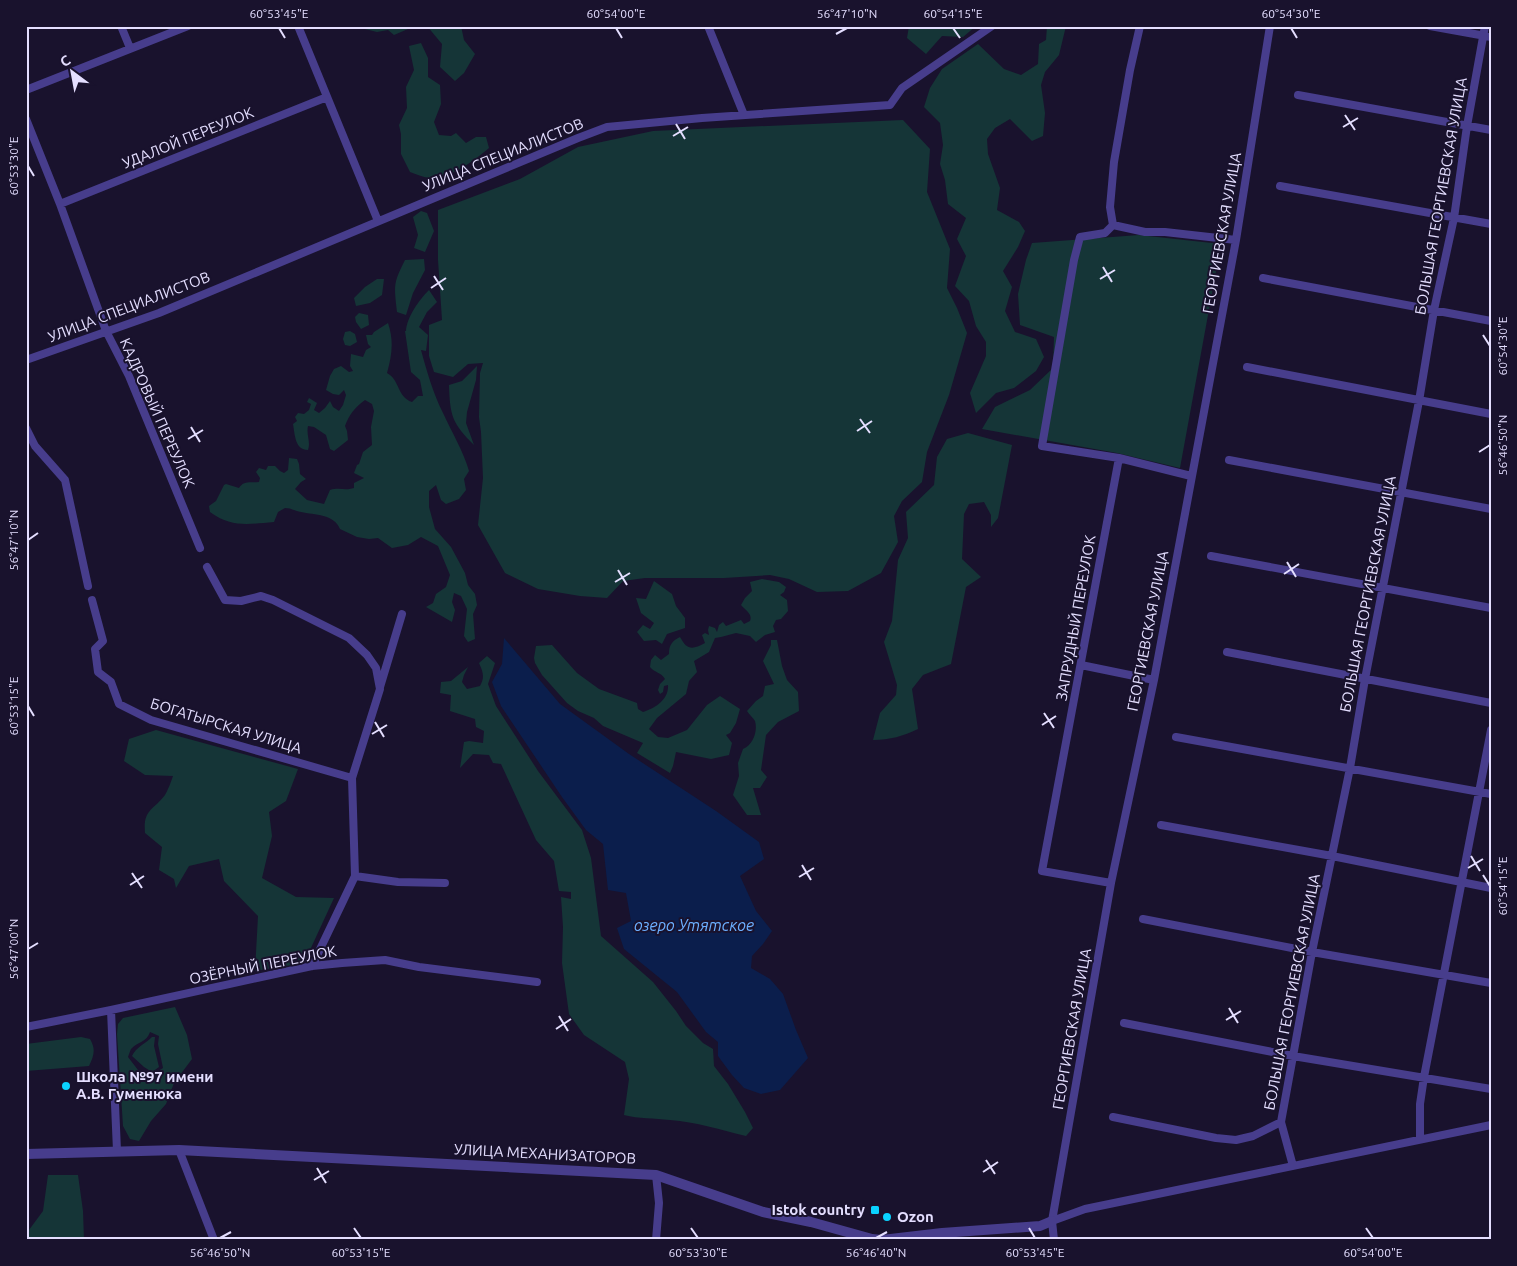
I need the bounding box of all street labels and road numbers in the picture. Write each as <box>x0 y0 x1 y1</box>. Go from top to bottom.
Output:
street label: БОЛЬШАЯ ГЕОРГИЕВСКАЯ УЛИЦА <box>1411 76 1470 316</box>
street label: УДАЛОЙ ПЕРЕУЛОК <box>120 103 256 172</box>
street label: УЛИЦА СПЕЦИАЛИСТОВ <box>420 114 586 195</box>
street label: ГЕОРГИЕВСКАЯ УЛИЦА <box>1199 151 1244 315</box>
street label: УЛИЦА СПЕЦИАЛИСТОВ <box>45 268 212 345</box>
street label: КАДРОВЫЙ ПЕРЕУЛОК <box>117 335 198 490</box>
street label: БОЛЬШАЯ ГЕОРГИЕВСКАЯ УЛИЦА <box>1336 474 1399 714</box>
street label: ЗАПРУДНЫЙ ПЕРЕУЛОК <box>1053 534 1098 702</box>
street label: ГЕОРГИЕВСКАЯ УЛИЦА <box>1124 549 1171 713</box>
street label: БОГАТЫРСКАЯ УЛИЦА <box>148 694 304 757</box>
street label: БОЛЬШАЯ ГЕОРГИЕВСКАЯ УЛИЦА <box>1260 872 1323 1112</box>
street label: ОЗЁРНЫЙ ПЕРЕУЛОК <box>188 942 338 987</box>
street label: ГЕОРГИЕВСКАЯ УЛИЦА <box>1049 947 1094 1111</box>
street label: УЛИЦА МЕХАНИЗАТОРОВ <box>454 1140 636 1167</box>

